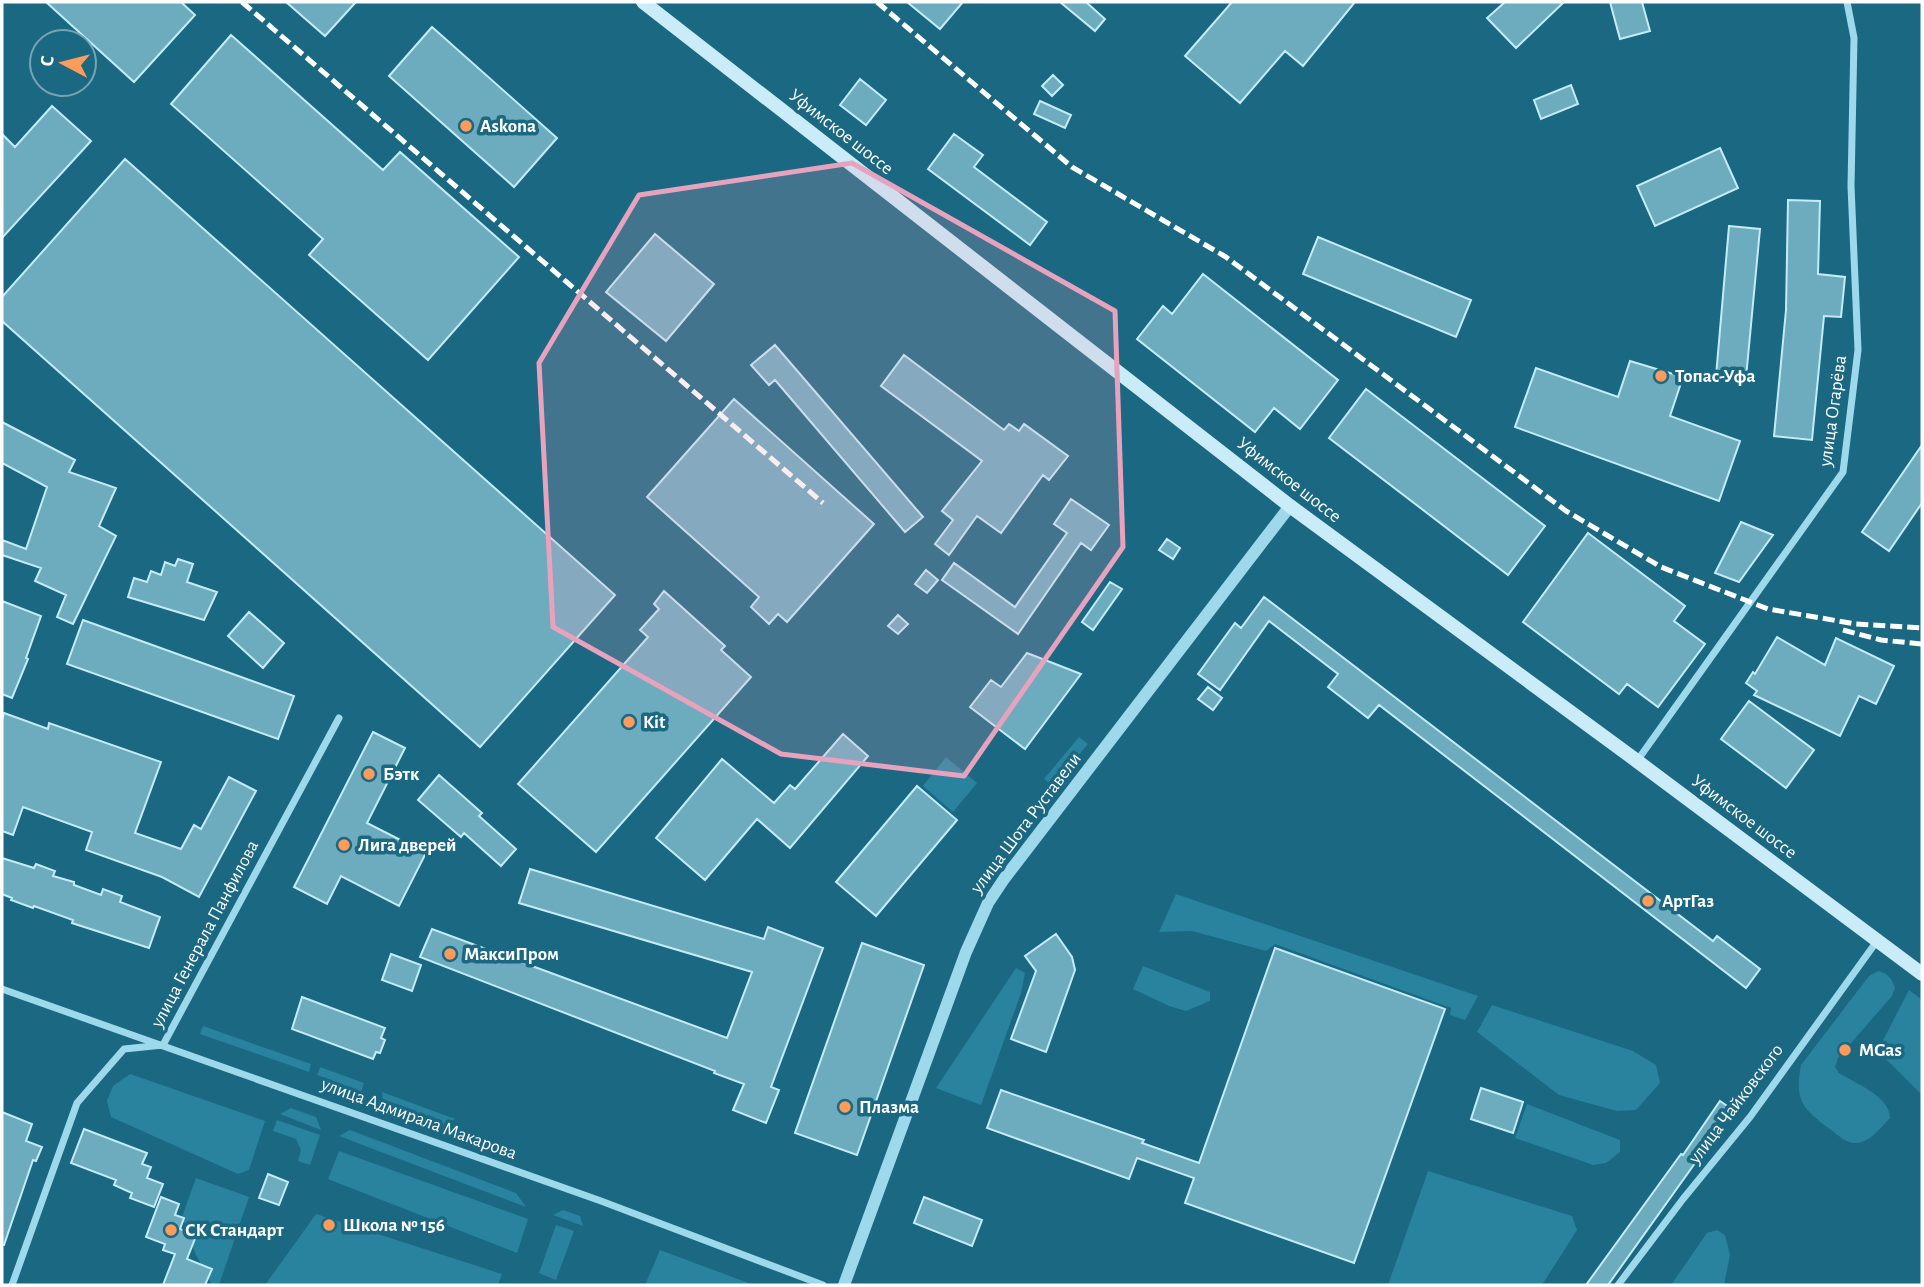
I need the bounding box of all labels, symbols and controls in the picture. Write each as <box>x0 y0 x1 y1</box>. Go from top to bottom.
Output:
north arrow <box>28 28 98 98</box>
text: С <box>38 55 58 67</box>
street label: Уфимское шоссе <box>785 86 897 178</box>
place label: Askona <box>480 117 536 136</box>
marker: Askona <box>458 118 474 134</box>
street label: улица Огарёва <box>1816 354 1850 469</box>
place label: Топас-Уфа <box>1675 367 1755 386</box>
marker: Топас-Уфа <box>1653 368 1669 384</box>
street label: Уфимское шоссе <box>1233 434 1345 526</box>
place label: Kit <box>643 713 666 732</box>
marker: Kit <box>621 714 637 730</box>
street label: улица Шота Руставели <box>966 749 1085 898</box>
place label: Бэтк <box>383 765 420 784</box>
marker: Бэтк <box>361 766 377 782</box>
street label: Уфимское шоссе <box>1688 771 1800 863</box>
place label: Лига дверей <box>358 836 457 855</box>
street label: улица Генерала Панфилова <box>147 837 263 1032</box>
marker: Лига дверей <box>336 837 352 853</box>
place label: АртГаз <box>1662 892 1714 911</box>
marker: АртГаз <box>1640 893 1656 909</box>
place label: МаксиПром <box>464 945 559 964</box>
marker: МаксиПром <box>442 946 458 962</box>
street label: улица Чайковского <box>1684 1041 1787 1168</box>
place label: MGas <box>1859 1041 1902 1060</box>
marker: MGas <box>1837 1042 1853 1058</box>
street label: улица Адмирала Макарова <box>318 1074 520 1163</box>
place label: Плазма <box>859 1098 919 1117</box>
marker: Плазма <box>837 1099 853 1115</box>
place label: Школа № 156 <box>343 1216 445 1235</box>
marker: Школа № 156 <box>321 1217 337 1233</box>
place label: СК Стандарт <box>185 1221 284 1240</box>
marker: СК Стандарт <box>163 1222 179 1238</box>

